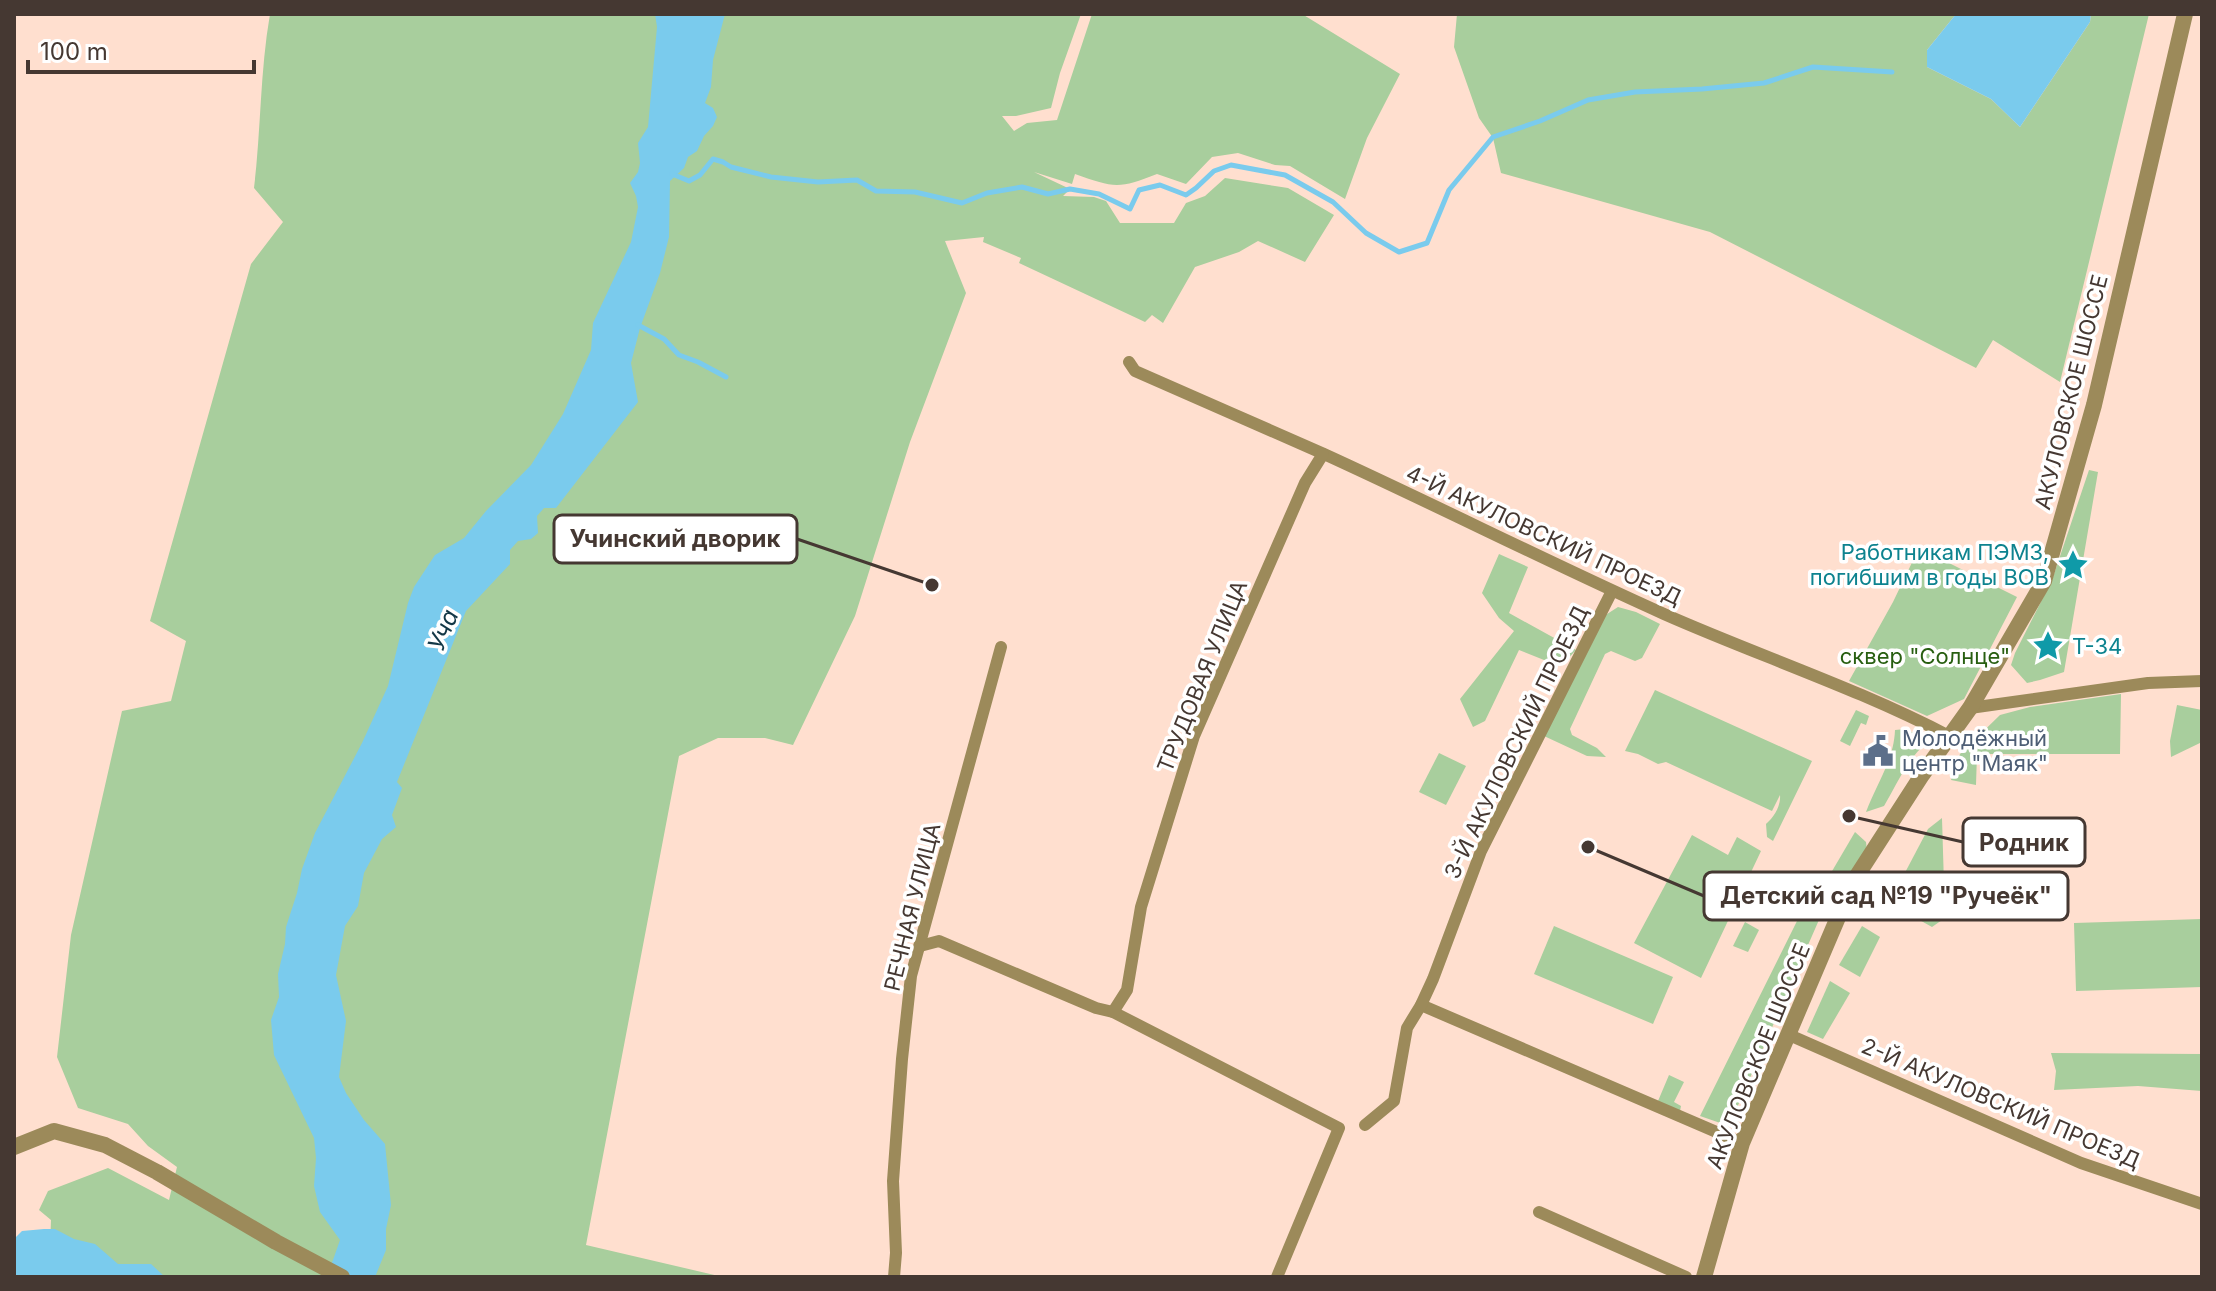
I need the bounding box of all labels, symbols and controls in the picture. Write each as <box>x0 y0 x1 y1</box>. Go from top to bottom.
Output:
scale bar <box>28 24 254 74</box>
text: 100 m <box>40 37 108 66</box>
street label: АКУЛОВСКОЕ ШОССЕ <box>2029 272 2113 512</box>
street label: 4-Й АКУЛОВСКИЙ ПРОЕЗД <box>1402 460 1686 610</box>
callout: Учинский дворик <box>554 515 797 563</box>
text: Учинский дворик <box>570 524 780 553</box>
place label: Работникам ПЭМЗ, погибшим в годы ВОВ <box>1810 539 2049 590</box>
place icon: Работникам ПЭМЗ, погибшим в годы ВОВ <box>2056 548 2090 582</box>
street label: ТРУДОВАЯ УЛИЦА <box>1152 576 1252 776</box>
street label: 3-Й АКУЛОВСКИЙ ПРОЕЗД <box>1439 601 1593 883</box>
water label: Уча <box>421 605 465 655</box>
place icon: Т-34 <box>2031 629 2065 663</box>
place label: Т-34 <box>2072 633 2122 659</box>
park label: сквер "Солнце" <box>1840 643 2010 669</box>
place label: Молодёжный центр "Маяк" <box>1902 725 2048 776</box>
public building icon: Молодёжный центр "Маяк" <box>1861 734 1895 768</box>
callout: Родник <box>1963 818 2085 866</box>
street label: РЕЧНАЯ УЛИЦА <box>879 820 945 994</box>
text: Родник <box>1979 828 2069 857</box>
callout: Детский сад №19 "Ручеёк" <box>1704 872 2068 920</box>
text: Детский сад №19 "Ручеёк" <box>1720 881 2052 910</box>
street label: АКУЛОВСКОЕ ШОССЕ <box>1701 939 1815 1173</box>
street label: 2-Й АКУЛОВСКИЙ ПРОЕЗД <box>1858 1032 2144 1174</box>

